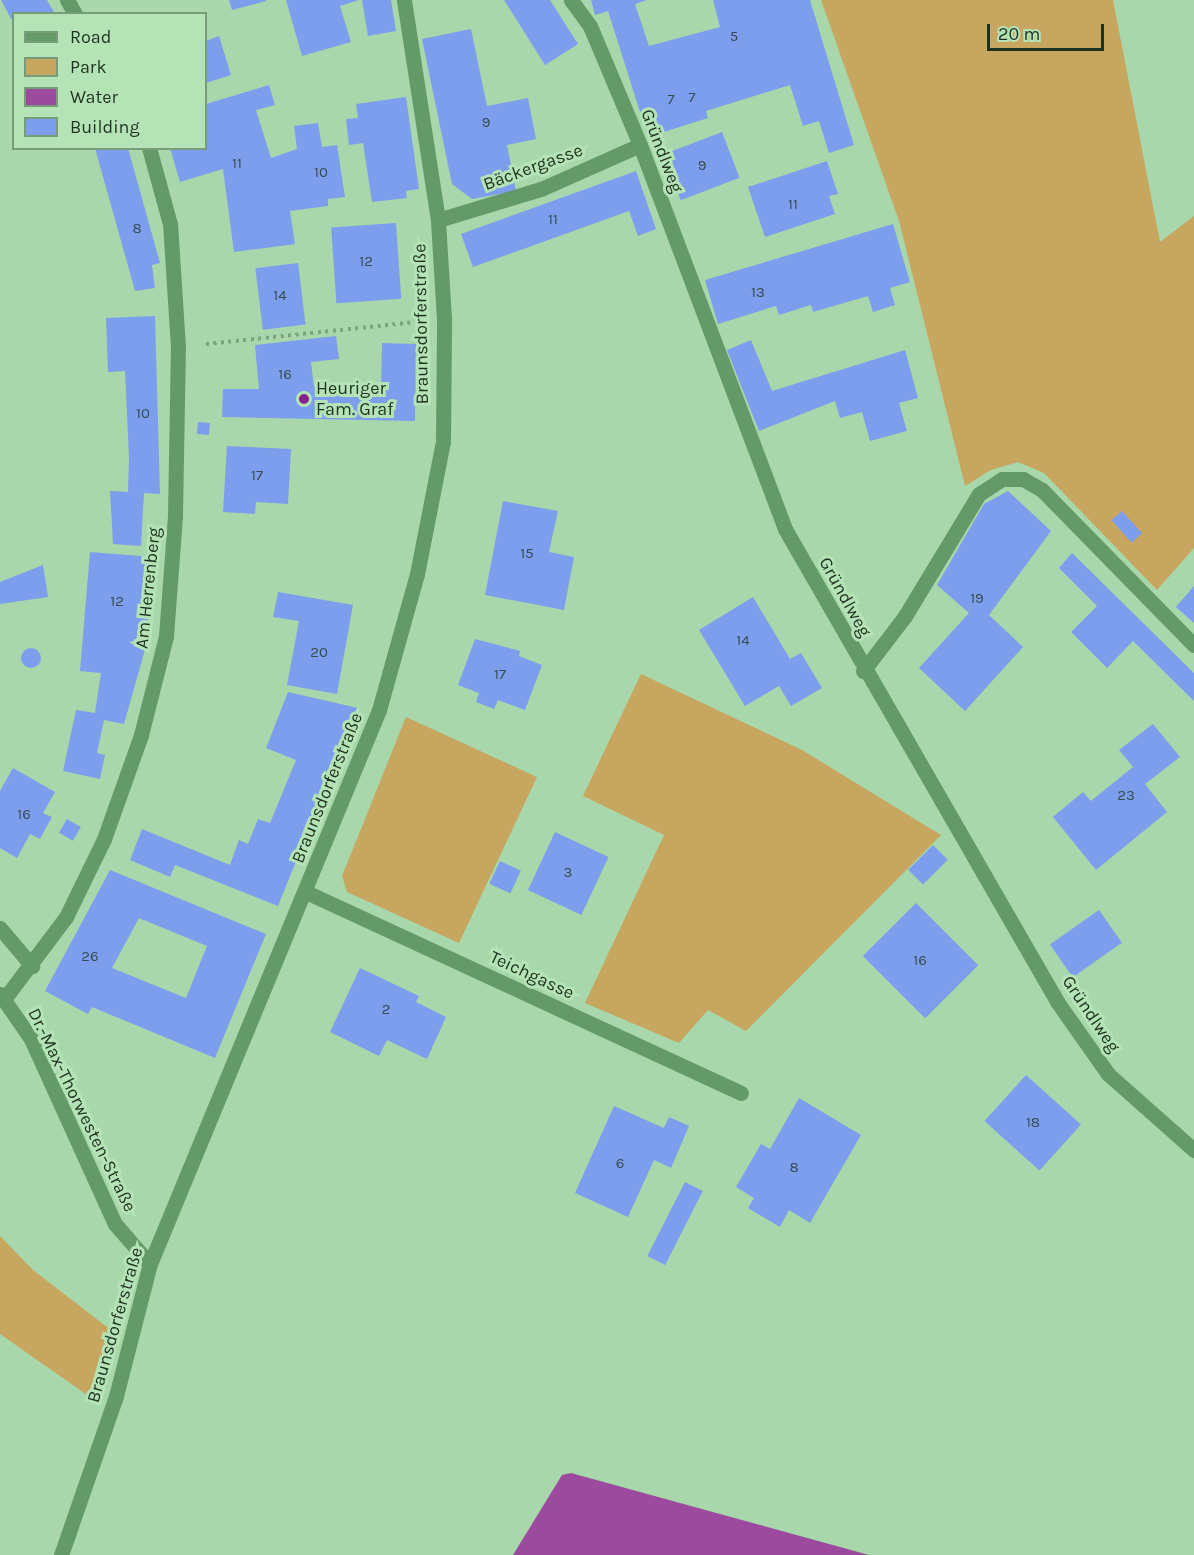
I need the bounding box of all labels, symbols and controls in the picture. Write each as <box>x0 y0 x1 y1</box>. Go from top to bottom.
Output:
legend <box>12 12 207 150</box>
scale bar <box>990 12 1107 50</box>
text: 20 m <box>998 23 1040 45</box>
text: Road <box>70 26 111 48</box>
house number: 5 <box>730 28 738 46</box>
text: Park <box>70 56 107 78</box>
text: Water <box>70 86 118 108</box>
house number: 7 <box>688 89 696 107</box>
house number: 7 <box>667 91 675 109</box>
street label: Gründlweg <box>636 106 688 196</box>
house number: 9 <box>482 114 490 132</box>
text: Building <box>70 116 140 138</box>
street label: Bäckergasse <box>480 139 586 195</box>
house number: 11 <box>232 155 242 173</box>
house number: 9 <box>698 157 706 175</box>
house number: 10 <box>314 164 328 182</box>
house number: 11 <box>788 196 798 214</box>
house number: 11 <box>548 211 558 229</box>
house number: 8 <box>132 220 142 238</box>
street label: Braunsdorferstraße <box>409 243 433 405</box>
house number: 12 <box>359 253 373 271</box>
house number: 13 <box>751 284 765 302</box>
house number: 14 <box>273 287 287 305</box>
house number: 16 <box>278 366 292 384</box>
place label: Heuriger Fam. Graf <box>316 378 393 420</box>
marker: Heuriger Fam. Graf <box>297 392 311 406</box>
house number: 10 <box>136 405 150 423</box>
house number: 17 <box>251 467 263 485</box>
street label: Am Herrenberg <box>131 526 165 650</box>
house number: 15 <box>520 545 534 563</box>
street label: Gründlweg <box>814 553 876 641</box>
house number: 19 <box>970 590 984 608</box>
house number: 12 <box>110 593 124 611</box>
house number: 14 <box>736 632 750 650</box>
house number: 20 <box>310 644 328 662</box>
house number: 17 <box>494 666 506 684</box>
street label: Braunsdorferstraße <box>287 709 367 867</box>
house number: 23 <box>1117 787 1135 805</box>
house number: 16 <box>17 806 31 824</box>
house number: 3 <box>564 864 572 882</box>
street label: Teichgasse <box>486 946 578 1004</box>
house number: 26 <box>81 948 99 966</box>
house number: 16 <box>913 952 927 970</box>
street label: Gründlweg <box>1057 971 1125 1057</box>
house number: 2 <box>382 1001 390 1019</box>
street label: Dr.-Max-Thorwesten-Straße <box>23 1005 141 1215</box>
house number: 18 <box>1026 1114 1040 1132</box>
house number: 6 <box>616 1155 624 1173</box>
house number: 8 <box>789 1159 799 1177</box>
street label: Braunsdorferstraße <box>82 1245 148 1405</box>

